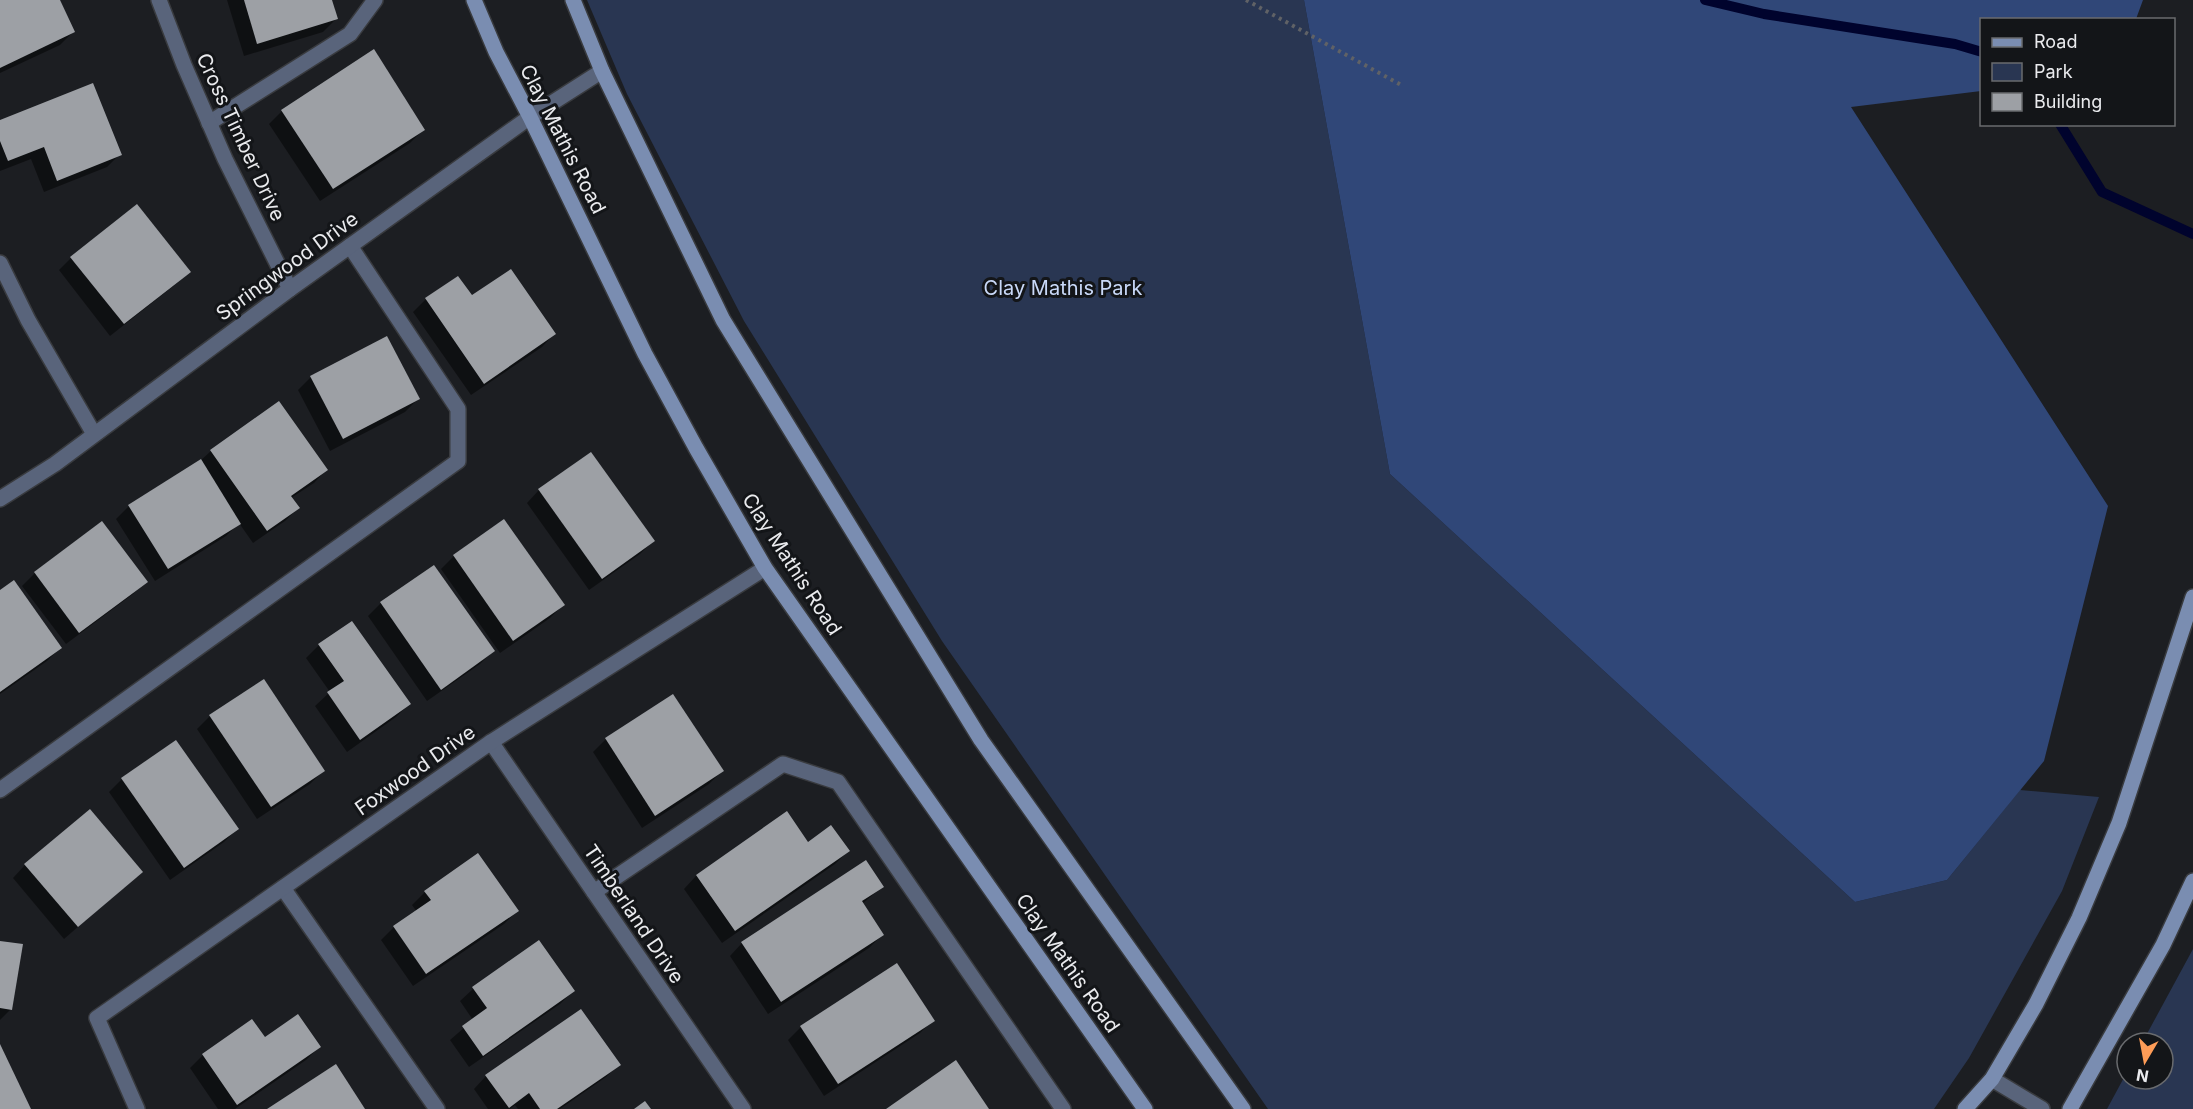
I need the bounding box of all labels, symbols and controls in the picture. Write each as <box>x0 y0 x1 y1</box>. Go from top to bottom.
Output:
legend <box>1980 18 2175 126</box>
text: Road <box>2034 31 2077 52</box>
street label: Cross Timber Drive <box>192 49 290 225</box>
street label: Clay Mathis Road <box>515 60 611 218</box>
text: Park <box>2034 61 2073 82</box>
text: Building <box>2034 91 2102 112</box>
street label: Springwood Drive <box>211 207 363 325</box>
park label: Clay Mathis Park <box>984 276 1142 300</box>
street label: Clay Mathis Road <box>737 489 847 639</box>
street label: Foxwood Drive <box>350 720 480 820</box>
street label: Timberland Drive <box>579 840 689 988</box>
street label: Clay Mathis Road <box>1011 889 1125 1037</box>
north arrow <box>2115 1031 2175 1091</box>
text: N <box>2135 1065 2150 1087</box>

